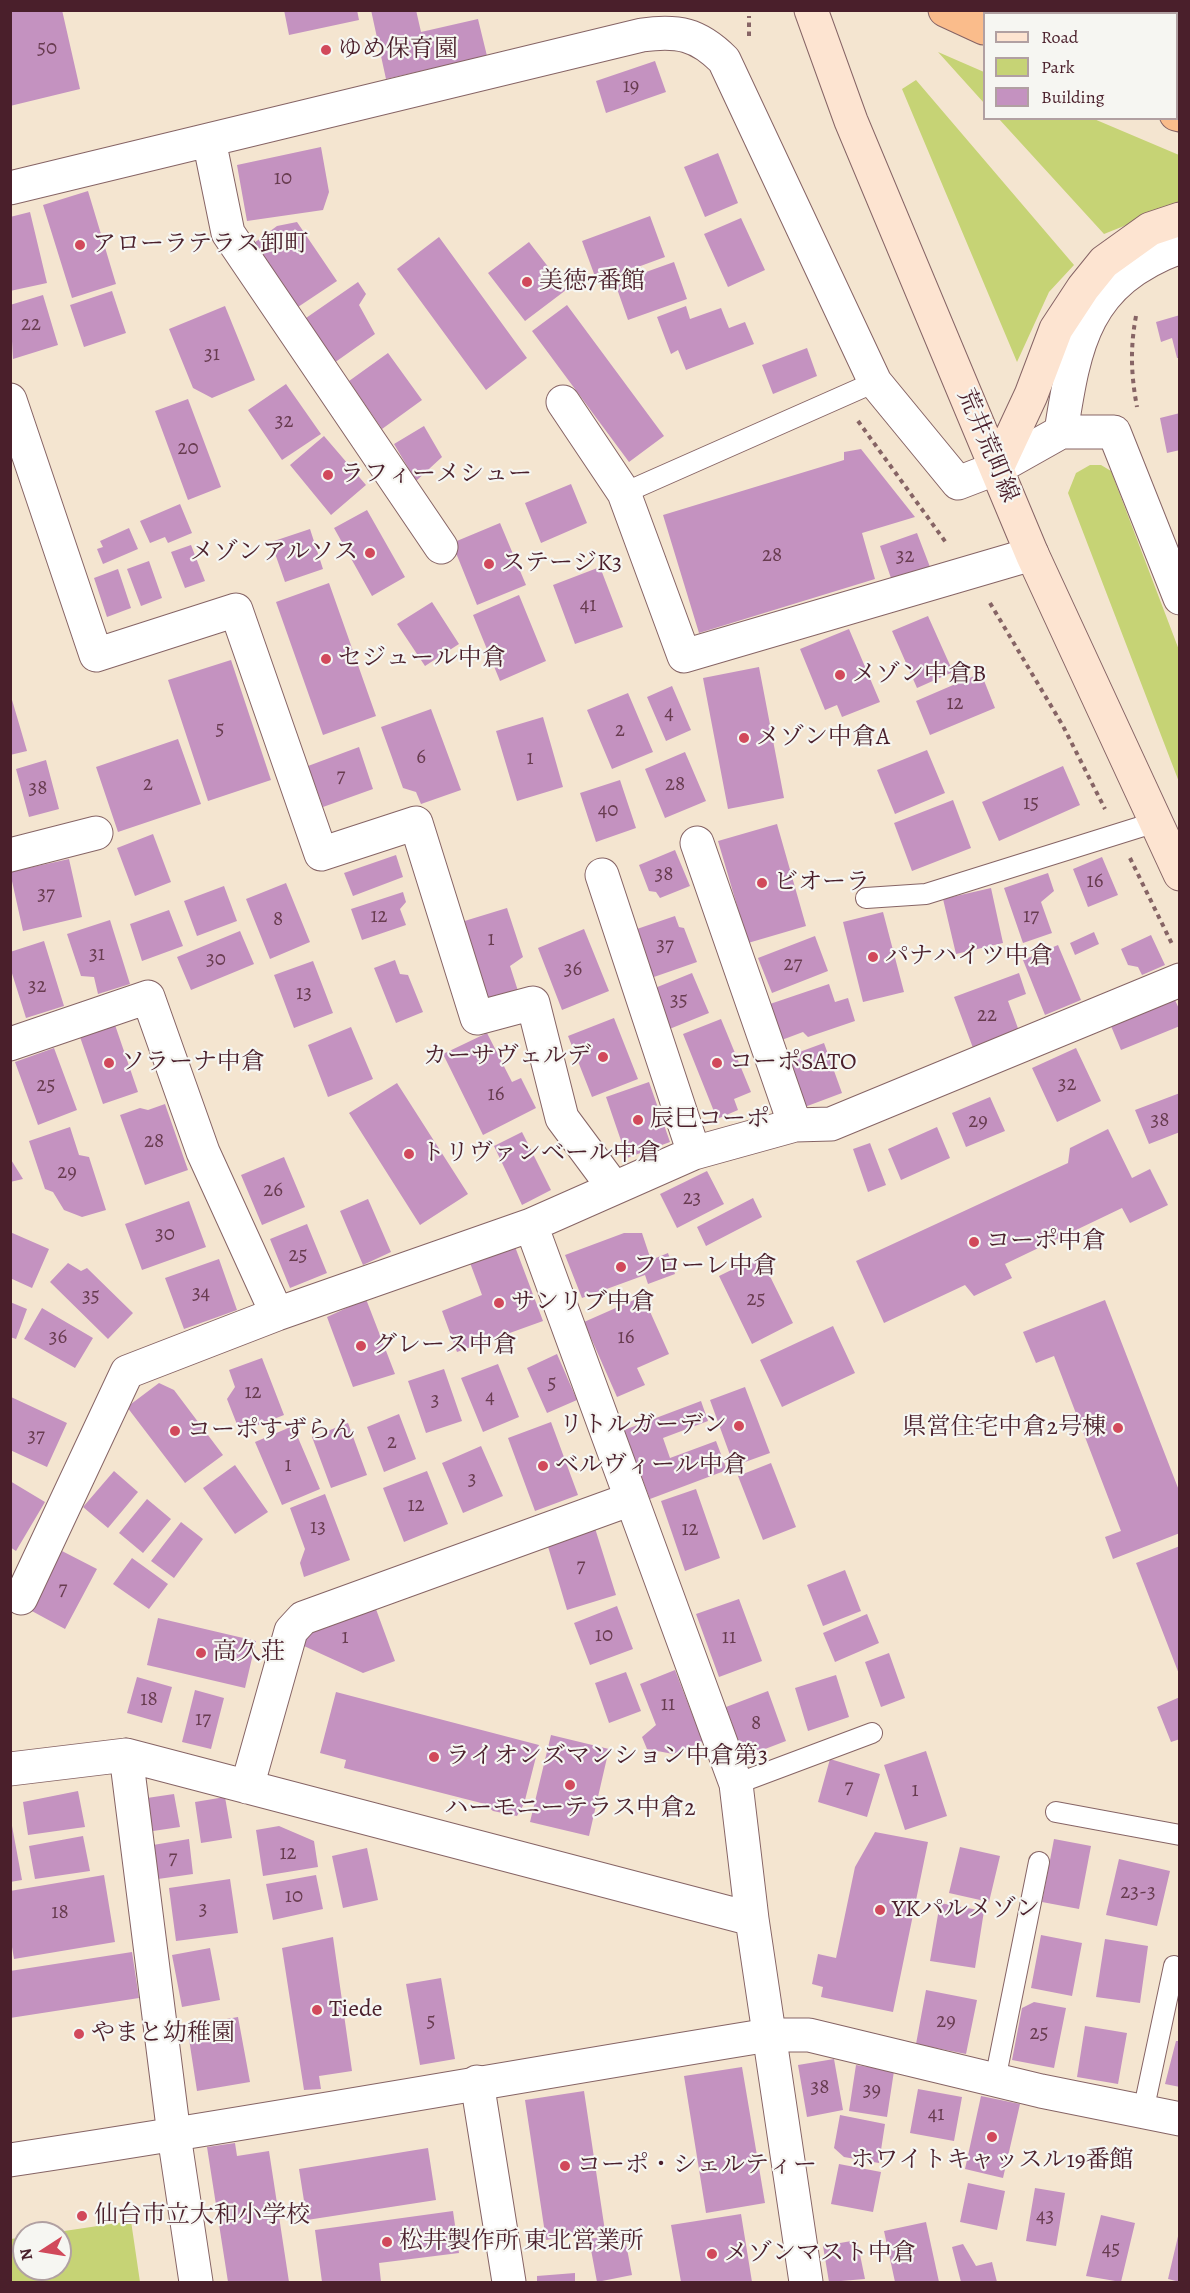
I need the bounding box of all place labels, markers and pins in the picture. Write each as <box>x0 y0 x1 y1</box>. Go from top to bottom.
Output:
place label: ゆめ保育園 <box>338 36 458 64</box>
marker: ゆめ保育園 <box>319 43 333 57</box>
place label: アローラテラス卸町 <box>92 231 308 259</box>
marker: アローラテラス卸町 <box>73 238 87 252</box>
place label: 美徳7番館 <box>539 268 645 296</box>
marker: 美徳7番館 <box>520 275 534 289</box>
place label: ラフィーメシュー <box>340 461 532 489</box>
marker: ラフィーメシュー <box>321 468 335 482</box>
place label: メゾンアルソス <box>190 539 358 567</box>
marker: メゾンアルソス <box>363 546 377 560</box>
place label: ステージK3 <box>501 550 622 578</box>
marker: ステージK3 <box>482 557 496 571</box>
place label: セジュール中倉 <box>338 645 506 673</box>
marker: セジュール中倉 <box>319 652 333 666</box>
place label: メゾン中倉B <box>852 661 986 689</box>
marker: メゾン中倉B <box>833 668 847 682</box>
place label: メゾン中倉A <box>756 724 890 752</box>
marker: メゾン中倉A <box>737 731 751 745</box>
place label: ビオーラ <box>774 869 870 897</box>
marker: ビオーラ <box>755 876 769 890</box>
place label: パナハイツ中倉 <box>885 943 1053 971</box>
marker: パナハイツ中倉 <box>866 950 880 964</box>
place label: カーサヴェルデ <box>423 1043 591 1071</box>
place label: ソラーナ中倉 <box>121 1049 265 1077</box>
place label: コーポSATO <box>729 1049 857 1077</box>
marker: カーサヴェルデ <box>596 1050 610 1064</box>
marker: ソラーナ中倉 <box>102 1056 116 1070</box>
marker: コーポSATO <box>710 1056 724 1070</box>
place label: 辰巳コーポ <box>650 1106 770 1134</box>
marker: 辰巳コーポ <box>631 1113 645 1127</box>
place label: トリヴァンベール中倉 <box>421 1140 661 1168</box>
marker: トリヴァンベール中倉 <box>402 1147 416 1161</box>
place label: コーポ中倉 <box>986 1228 1106 1256</box>
marker: コーポ中倉 <box>967 1235 981 1249</box>
place label: フローレ中倉 <box>633 1253 777 1281</box>
marker: フローレ中倉 <box>614 1260 628 1274</box>
place label: サンリブ中倉 <box>511 1289 655 1317</box>
marker: サンリブ中倉 <box>492 1296 506 1310</box>
place label: グレース中倉 <box>373 1332 517 1360</box>
marker: グレース中倉 <box>354 1339 368 1353</box>
place label: リトルガーデン <box>559 1412 727 1440</box>
place label: 県営住宅中倉2号棟 <box>903 1414 1106 1442</box>
place label: コーポすずらん <box>187 1417 355 1445</box>
marker: リトルガーデン <box>732 1419 746 1433</box>
marker: 県営住宅中倉2号棟 <box>1111 1421 1125 1435</box>
marker: コーポすずらん <box>168 1424 182 1438</box>
place label: ベルヴィール中倉 <box>555 1452 747 1480</box>
marker: ベルヴィール中倉 <box>536 1459 550 1473</box>
place label: 高久荘 <box>213 1639 285 1667</box>
marker: 高久荘 <box>194 1646 208 1660</box>
place label: ライオンズマンション中倉第3 <box>446 1743 768 1771</box>
marker: ライオンズマンション中倉第3 <box>427 1750 441 1764</box>
marker: ハーモニーテラス中倉2 <box>563 1778 577 1792</box>
place label: ハーモニーテラス中倉2 <box>444 1795 696 1823</box>
place label: YKパルメゾン <box>892 1896 1040 1924</box>
marker: YKパルメゾン <box>873 1903 887 1917</box>
place label: Tiede <box>329 1996 383 2024</box>
marker: Tiede <box>310 2003 324 2017</box>
place label: やまと幼稚園 <box>91 2020 235 2048</box>
marker: やまと幼稚園 <box>72 2027 86 2041</box>
marker: ホワイトキャッスル19番館 <box>985 2130 999 2144</box>
place label: ホワイトキャッスル19番館 <box>850 2147 1134 2175</box>
place label: コーポ・シェルティー <box>577 2152 817 2180</box>
marker: コーポ・シェルティー <box>558 2159 572 2173</box>
place label: 仙台市立大和小学校 <box>94 2202 310 2230</box>
marker: 仙台市立大和小学校 <box>75 2209 89 2223</box>
place label: 松井製作所 東北営業所 <box>399 2228 644 2256</box>
marker: 松井製作所 東北営業所 <box>380 2235 394 2249</box>
place label: メゾンマスト中倉 <box>724 2240 916 2268</box>
marker: メゾンマスト中倉 <box>705 2247 719 2261</box>

